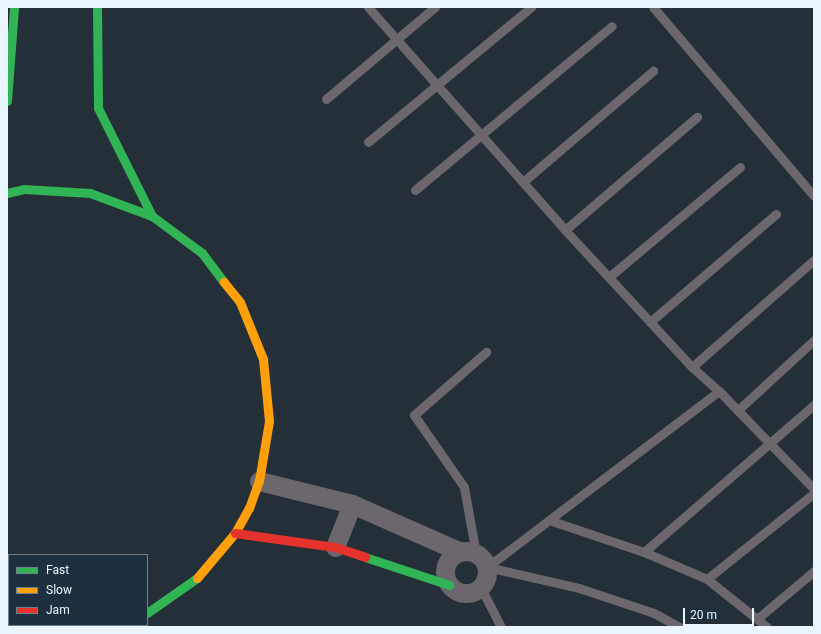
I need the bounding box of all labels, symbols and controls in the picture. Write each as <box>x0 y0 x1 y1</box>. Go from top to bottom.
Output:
legend <box>8 554 148 626</box>
text: Fast <box>46 563 69 577</box>
text: Slow <box>46 583 72 597</box>
scale bar <box>685 600 756 626</box>
text: Jam <box>46 603 70 617</box>
text: 20 m <box>690 608 717 622</box>

